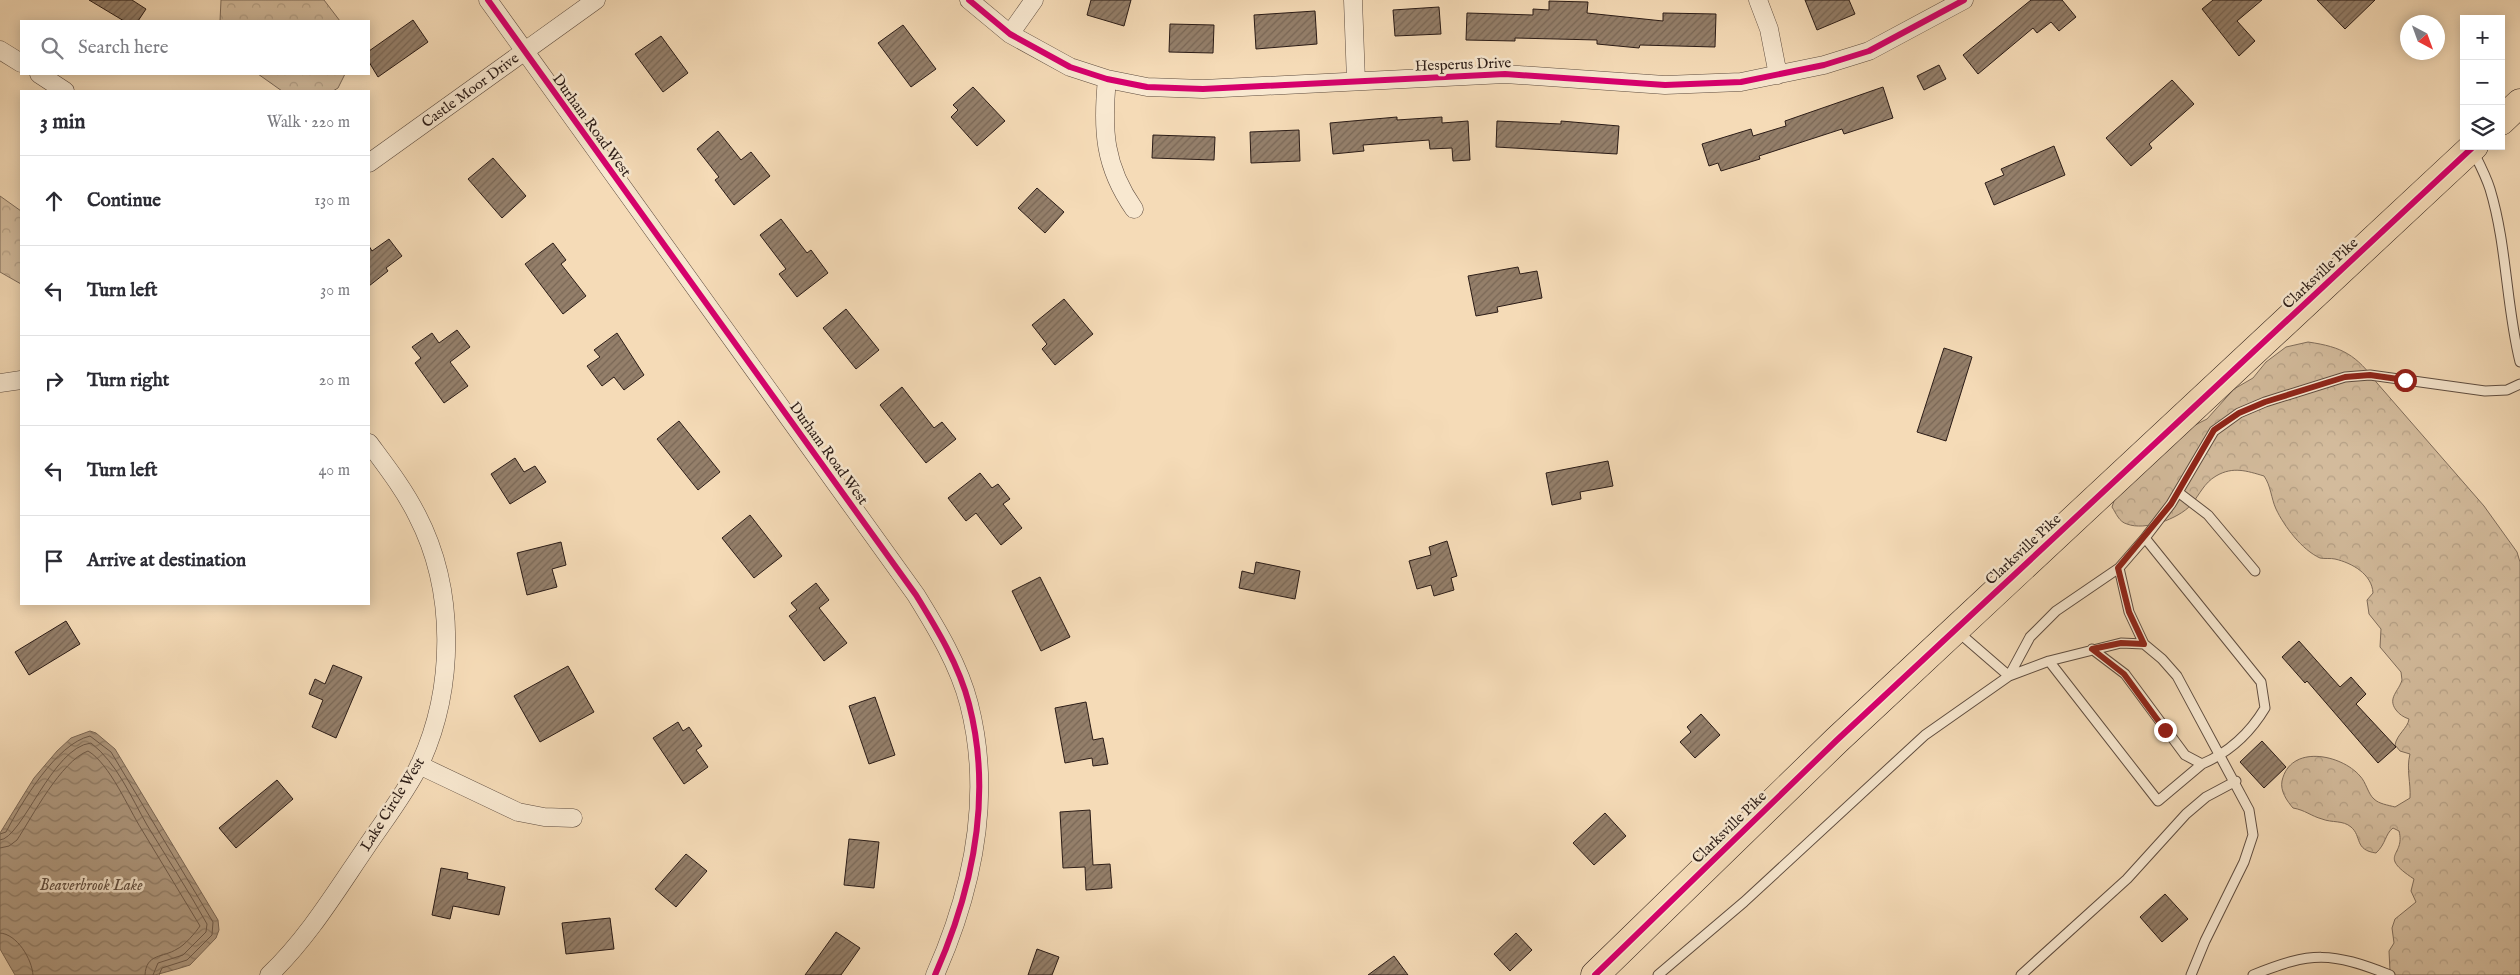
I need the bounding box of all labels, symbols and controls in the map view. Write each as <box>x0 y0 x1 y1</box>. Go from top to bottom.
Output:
north arrow <box>2400 15 2445 60</box>
map controls <box>2460 15 2505 150</box>
button: + <box>2460 15 2505 60</box>
search box <box>20 20 370 75</box>
icon: search <box>38 34 66 62</box>
text: Search here <box>78 36 169 60</box>
street label: Castle Moor Drive <box>418 49 523 132</box>
street label: Hesperus Drive <box>1414 53 1512 76</box>
button: − <box>2460 60 2505 105</box>
street label: Durham Road West <box>548 70 635 180</box>
button: layers <box>2460 105 2505 150</box>
text: 3 min <box>40 109 85 136</box>
text: Walk · 220 m <box>267 113 350 133</box>
icon: ahead <box>40 187 68 215</box>
text: Continue <box>87 189 161 213</box>
text: 130 m <box>314 191 350 211</box>
street label: Clarksville Pike <box>2279 233 2362 313</box>
icon: left <box>40 277 68 305</box>
text: Turn left <box>87 279 158 303</box>
text: 30 m <box>320 281 350 301</box>
icon: right <box>40 367 68 395</box>
text: Turn right <box>87 369 169 393</box>
route start <box>2394 369 2417 392</box>
text: 20 m <box>319 371 350 391</box>
street label: Durham Road West <box>785 398 872 508</box>
icon: left <box>40 457 68 485</box>
text: Turn left <box>87 459 158 483</box>
text: 40 m <box>318 461 350 481</box>
street label: Clarksville Pike <box>1982 509 2065 589</box>
icon: arrive <box>40 547 68 575</box>
text: Arrive at destination <box>87 549 246 573</box>
route end <box>2154 719 2177 742</box>
street label: Lake Circle West <box>356 754 429 855</box>
street label: Clarksville Pike <box>1688 787 1771 868</box>
water label: Beaverbrook Lake <box>39 876 143 896</box>

